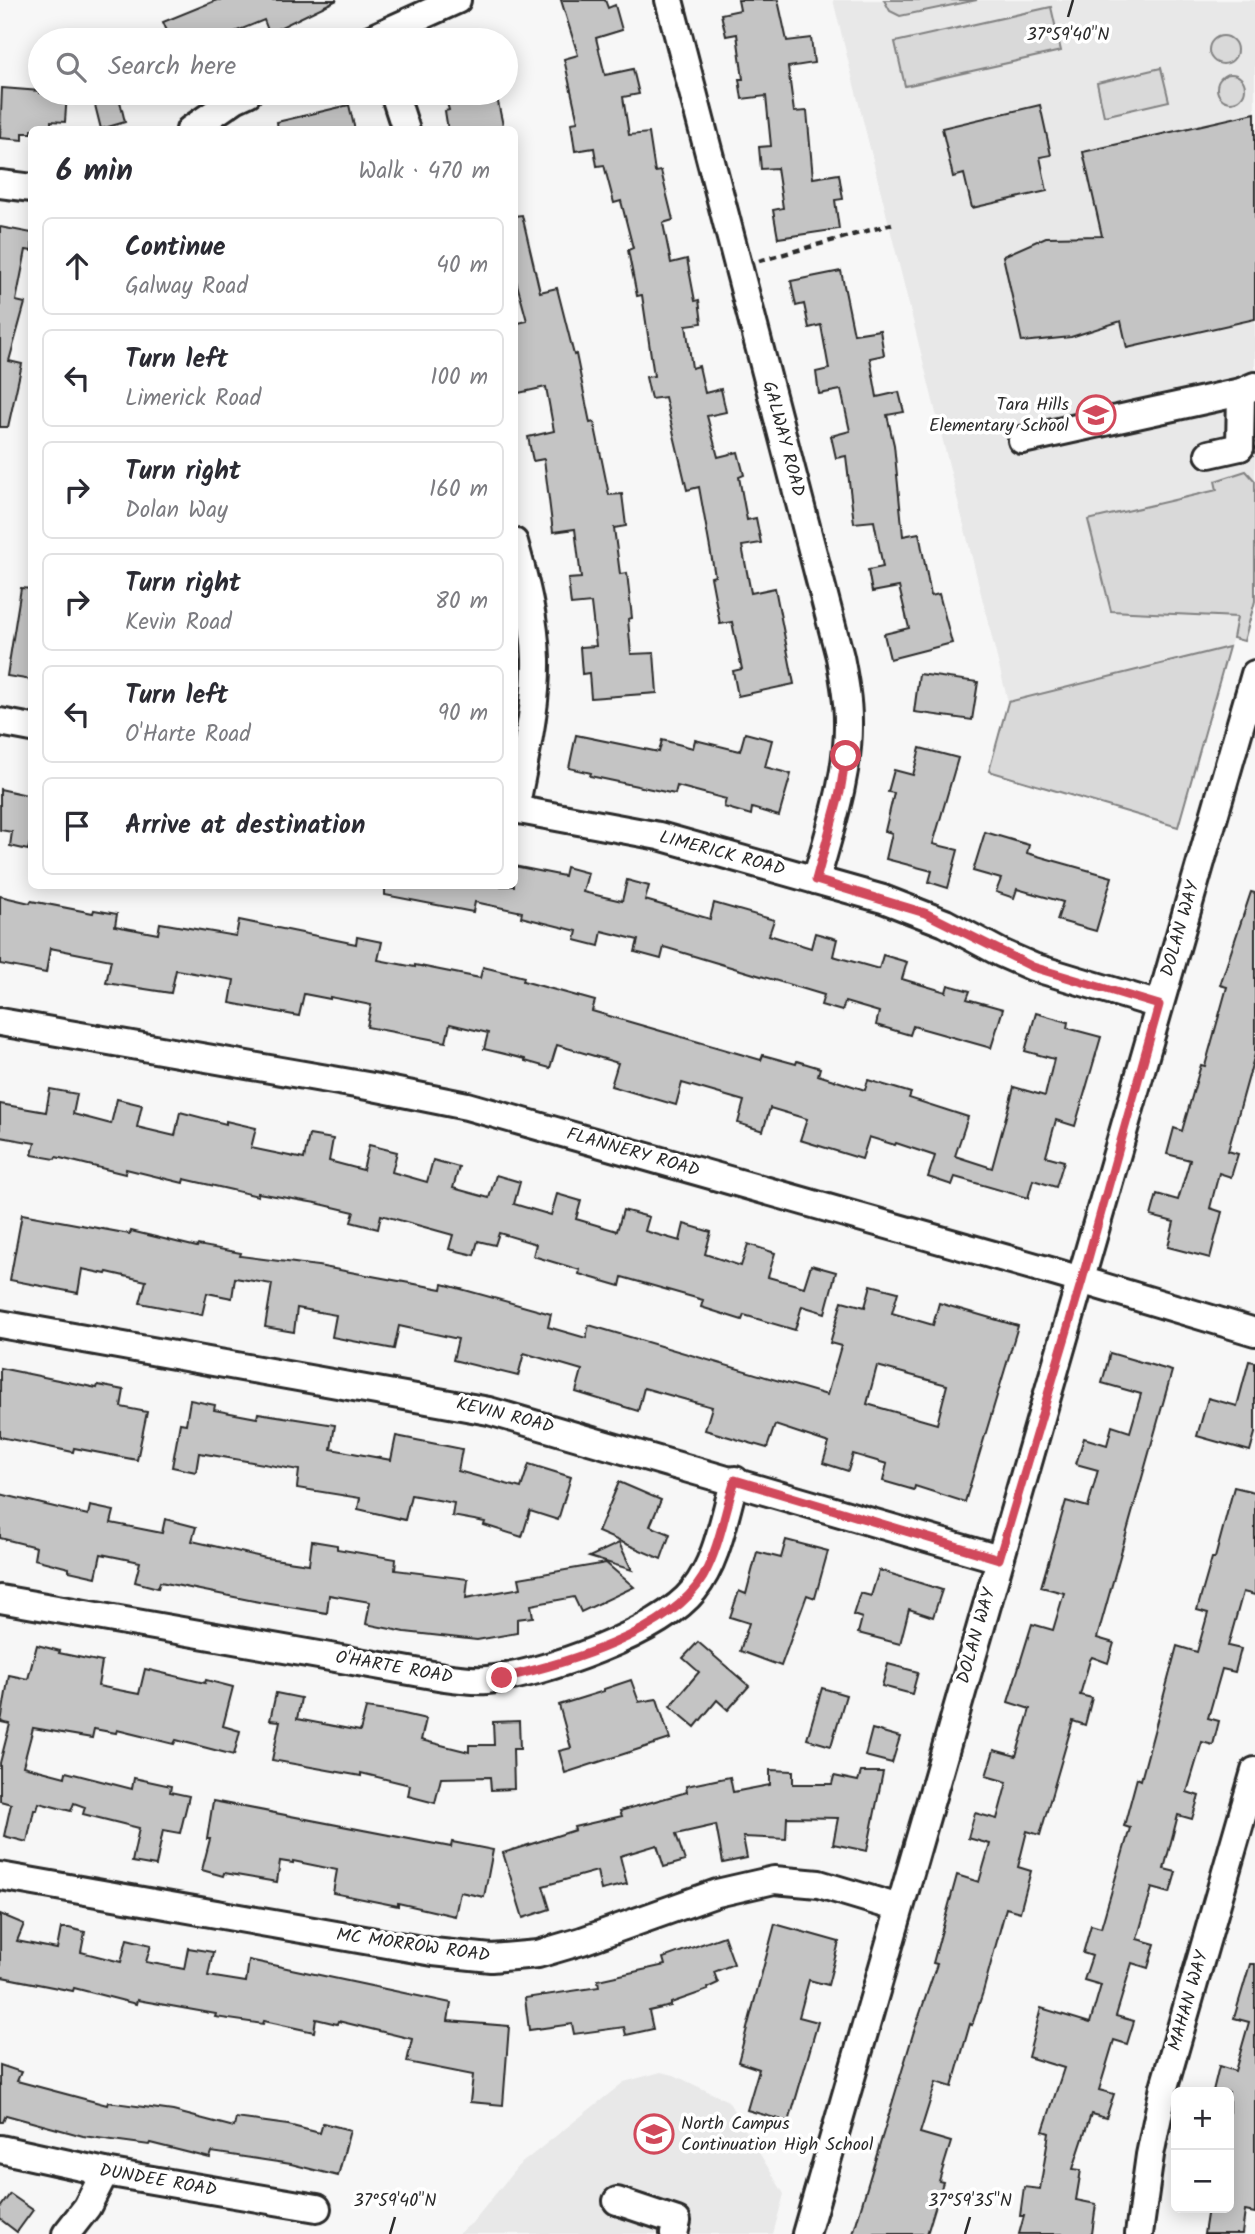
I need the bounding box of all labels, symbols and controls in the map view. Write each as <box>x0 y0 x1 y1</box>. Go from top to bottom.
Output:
text: 37°59'40"N <box>1027 21 1109 50</box>
search box <box>28 28 518 105</box>
text: Search here <box>108 46 236 88</box>
icon: search <box>52 48 90 86</box>
text: 6 min <box>56 148 133 196</box>
text: Walk · 470 m <box>359 154 490 190</box>
text: Continue <box>125 227 226 269</box>
icon: ahead <box>58 247 96 285</box>
text: 40 m <box>436 248 488 284</box>
text: Galway Road <box>125 269 248 305</box>
text: Turn left <box>125 339 228 381</box>
icon: left <box>58 359 96 397</box>
text: 100 m <box>430 360 488 396</box>
street label: GALWAY ROAD <box>754 378 812 500</box>
text: Limerick Road <box>125 381 261 417</box>
place label: Tara Hills Elementary School <box>929 391 1070 441</box>
school or university icon: Tara Hills Elementary School <box>1075 394 1117 436</box>
text: Turn right <box>125 451 241 493</box>
icon: right <box>58 471 96 509</box>
text: 160 m <box>429 472 488 508</box>
text: Dolan Way <box>125 493 228 529</box>
text: Turn right <box>125 563 241 605</box>
icon: right <box>58 583 96 621</box>
text: 80 m <box>435 584 488 620</box>
text: Kevin Road <box>125 605 232 641</box>
text: Turn left <box>125 675 228 717</box>
icon: left <box>58 695 96 733</box>
text: 90 m <box>438 696 488 732</box>
text: O'Harte Road <box>125 717 251 753</box>
route start <box>830 740 861 771</box>
text: Arrive at destination <box>125 805 365 847</box>
icon: arrive <box>58 807 96 845</box>
street label: LIMERICK ROAD <box>656 823 788 885</box>
street label: DOLAN WAY <box>1154 877 1209 980</box>
street label: FLANNERY ROAD <box>563 1120 703 1186</box>
street label: KEVIN ROAD <box>453 1390 557 1442</box>
street label: DOLAN WAY <box>950 1584 1005 1687</box>
street label: O'HARTE ROAD <box>333 1643 455 1693</box>
route end <box>486 1662 517 1693</box>
street label: MC MORROW ROAD <box>334 1921 492 1971</box>
street label: MAHAN WAY <box>1161 1947 1217 2054</box>
map controls <box>1171 2087 1234 2213</box>
button: + <box>1171 2087 1234 2150</box>
place label: North Campus Continuation High School <box>681 2110 874 2160</box>
school or university icon: North Campus Continuation High School <box>633 2113 675 2155</box>
button: − <box>1171 2150 1234 2213</box>
street label: DUNDEE ROAD <box>97 2156 219 2206</box>
text: 37°59'40"N <box>354 2187 436 2216</box>
text: 37°59'35"N <box>928 2187 1012 2216</box>

